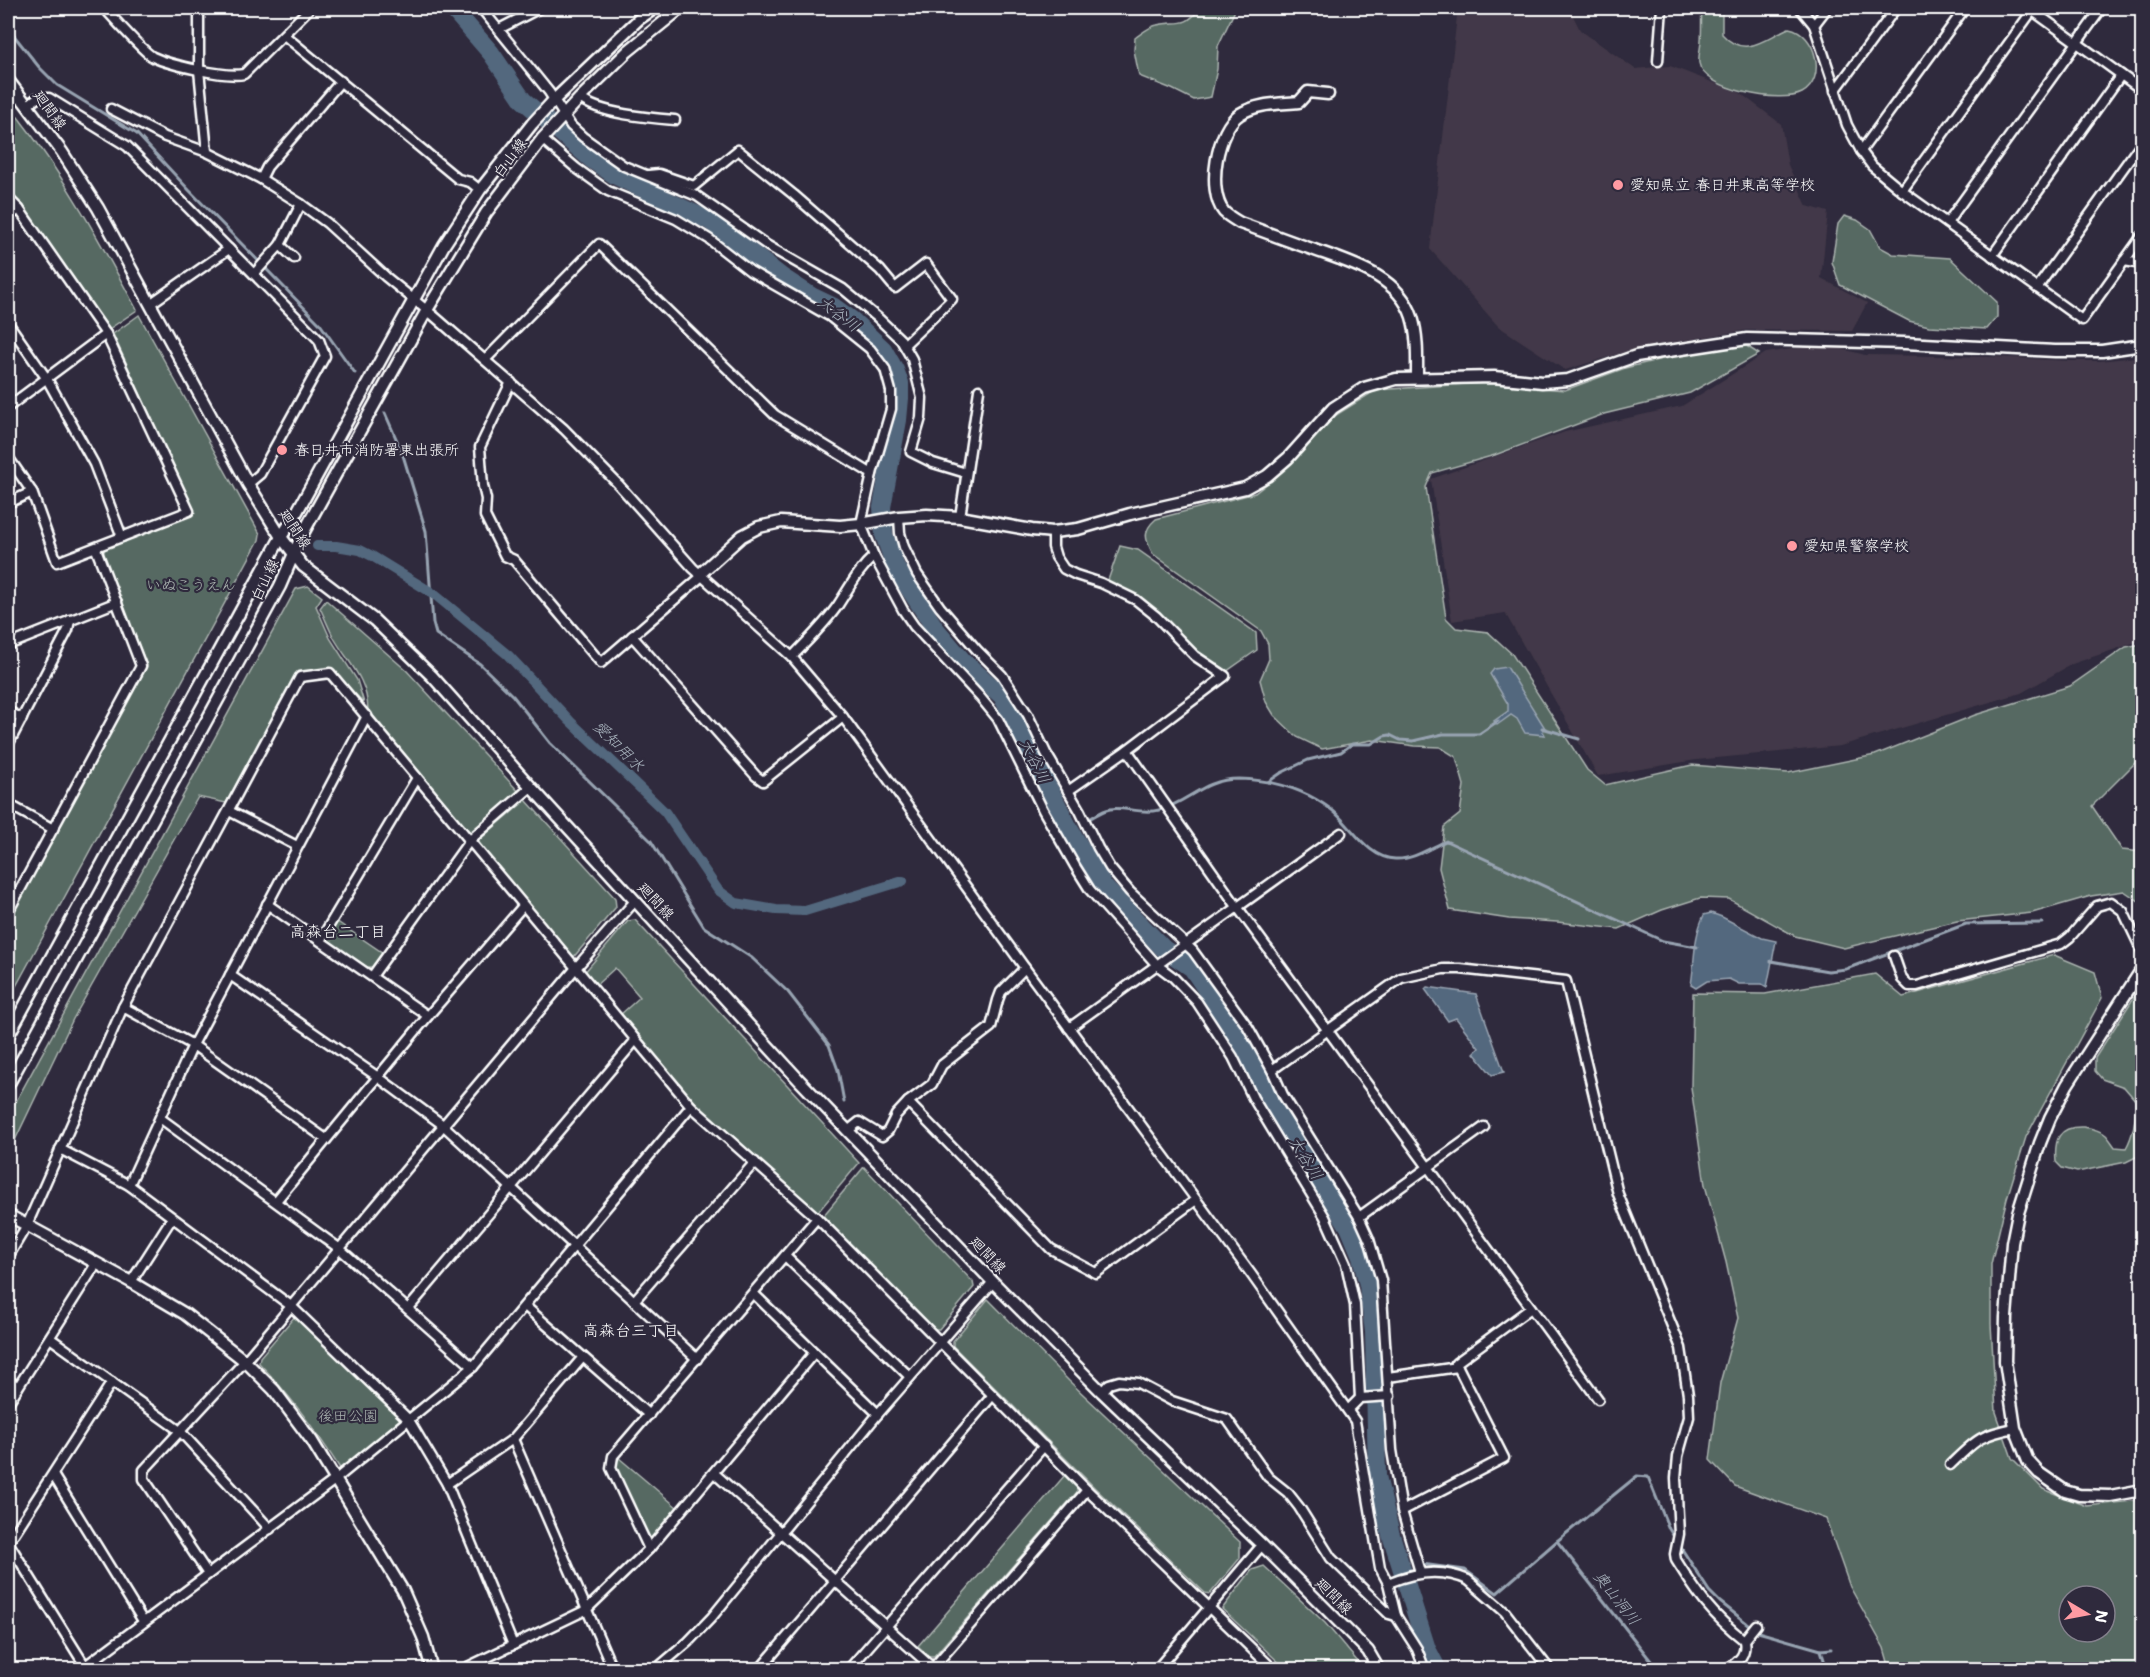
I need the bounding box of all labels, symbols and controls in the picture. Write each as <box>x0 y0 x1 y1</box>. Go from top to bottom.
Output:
street label: 廻間線 <box>29 86 71 134</box>
street label: 白山線 <box>488 134 532 182</box>
place label: 愛知県立 春日井東高等学校 <box>1630 175 1815 195</box>
marker: 愛知県立 春日井東高等学校 <box>1611 178 1625 192</box>
water label: 大谷川 <box>814 291 864 337</box>
place label: 春日井市消防署東出張所 <box>294 440 459 460</box>
marker: 春日井市消防署東出張所 <box>275 443 289 457</box>
street label: 廻間線 <box>274 505 316 553</box>
place label: 愛知県警察学校 <box>1804 536 1909 556</box>
marker: 愛知県警察学校 <box>1785 539 1799 553</box>
street label: 白山線 <box>246 555 284 605</box>
park label: いぬこうえん <box>146 575 236 595</box>
water label: 愛知用水 <box>589 716 649 776</box>
water label: 大谷川 <box>1015 735 1055 787</box>
street label: 廻間線 <box>633 878 679 924</box>
district label: 高森台二丁目 <box>290 921 386 942</box>
water label: 大谷川 <box>1284 1132 1328 1184</box>
street label: 廻間線 <box>965 1232 1011 1278</box>
district label: 高森台三丁目 <box>583 1320 679 1341</box>
park label: 後田公園 <box>318 1406 378 1426</box>
water label: 奥山洞川 <box>1589 1566 1645 1630</box>
street label: 廻間線 <box>1311 1573 1357 1619</box>
north arrow <box>2057 1584 2117 1644</box>
text: N <box>2090 1608 2113 1625</box>

